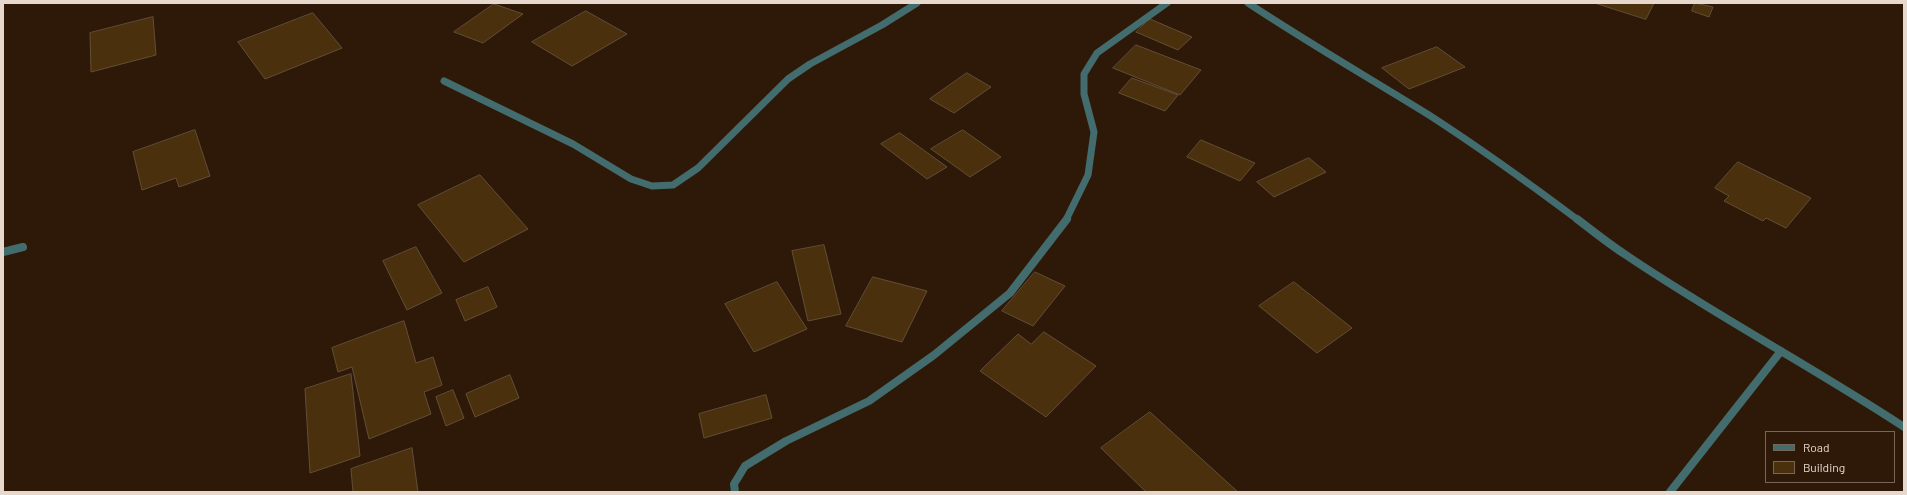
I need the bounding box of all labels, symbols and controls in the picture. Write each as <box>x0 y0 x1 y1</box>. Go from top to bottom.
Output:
legend <box>1765 431 1895 483</box>
text: Road <box>1803 440 1830 454</box>
text: Building <box>1803 460 1845 474</box>

